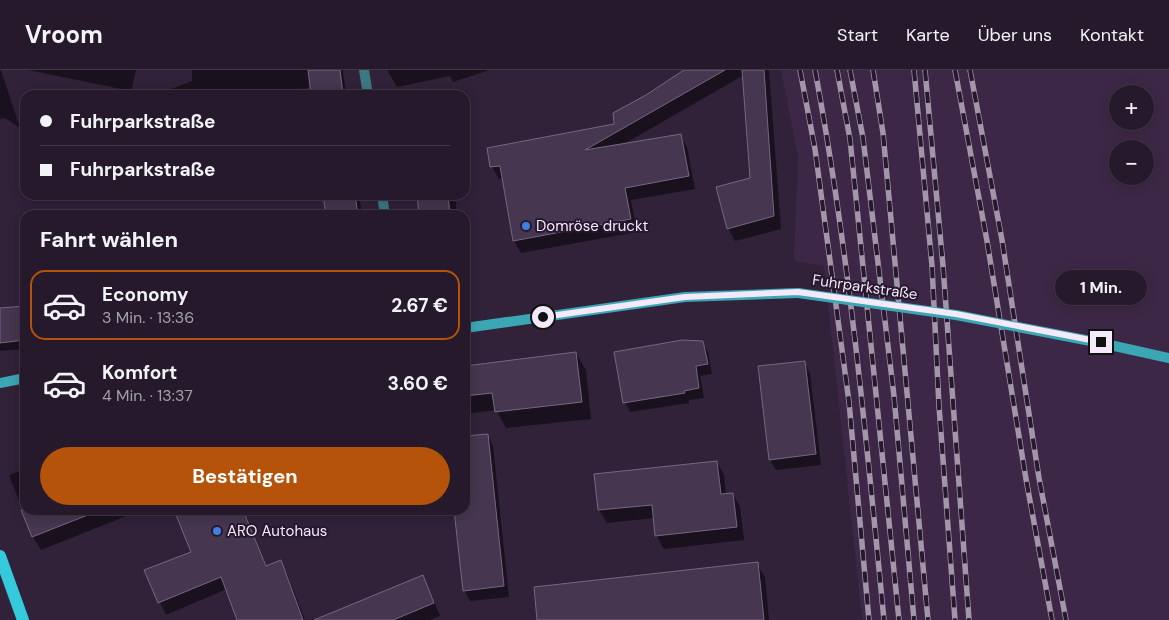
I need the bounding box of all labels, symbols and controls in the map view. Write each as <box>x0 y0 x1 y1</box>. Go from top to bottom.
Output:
text: Vroom <box>25 19 103 50</box>
text: Start <box>837 23 878 47</box>
text: Karte <box>906 23 950 47</box>
text: Über uns <box>978 23 1052 47</box>
text: Kontakt <box>1080 23 1144 47</box>
map controls <box>1109 85 1154 185</box>
button: + <box>1109 85 1154 130</box>
text: Fuhrparkstraße <box>70 109 215 134</box>
button: − <box>1109 140 1154 185</box>
text: Fuhrparkstraße <box>70 157 215 182</box>
place label: Domröse druckt <box>536 216 648 236</box>
marker: Domröse druckt <box>520 220 532 232</box>
text: Fahrt wählen <box>40 225 178 254</box>
street label: Fuhrparkstraße <box>811 270 919 304</box>
callout: 1 Min. <box>1055 270 1147 304</box>
text: 1 Min. <box>1080 277 1122 298</box>
text: Economy <box>102 282 189 307</box>
icon: car <box>42 283 87 328</box>
text: 2.67 € <box>391 293 448 318</box>
route start <box>532 306 554 328</box>
text: 3 Min. · 13:36 <box>102 307 194 328</box>
route end <box>1090 331 1112 353</box>
text: Komfort <box>102 360 177 385</box>
icon: car <box>42 361 87 406</box>
text: 3.60 € <box>387 371 448 396</box>
text: 4 Min. · 13:37 <box>102 385 193 406</box>
button: Bestätigen <box>40 447 450 505</box>
place label: ARO Autohaus <box>227 521 327 541</box>
marker: ARO Autohaus <box>211 525 223 537</box>

